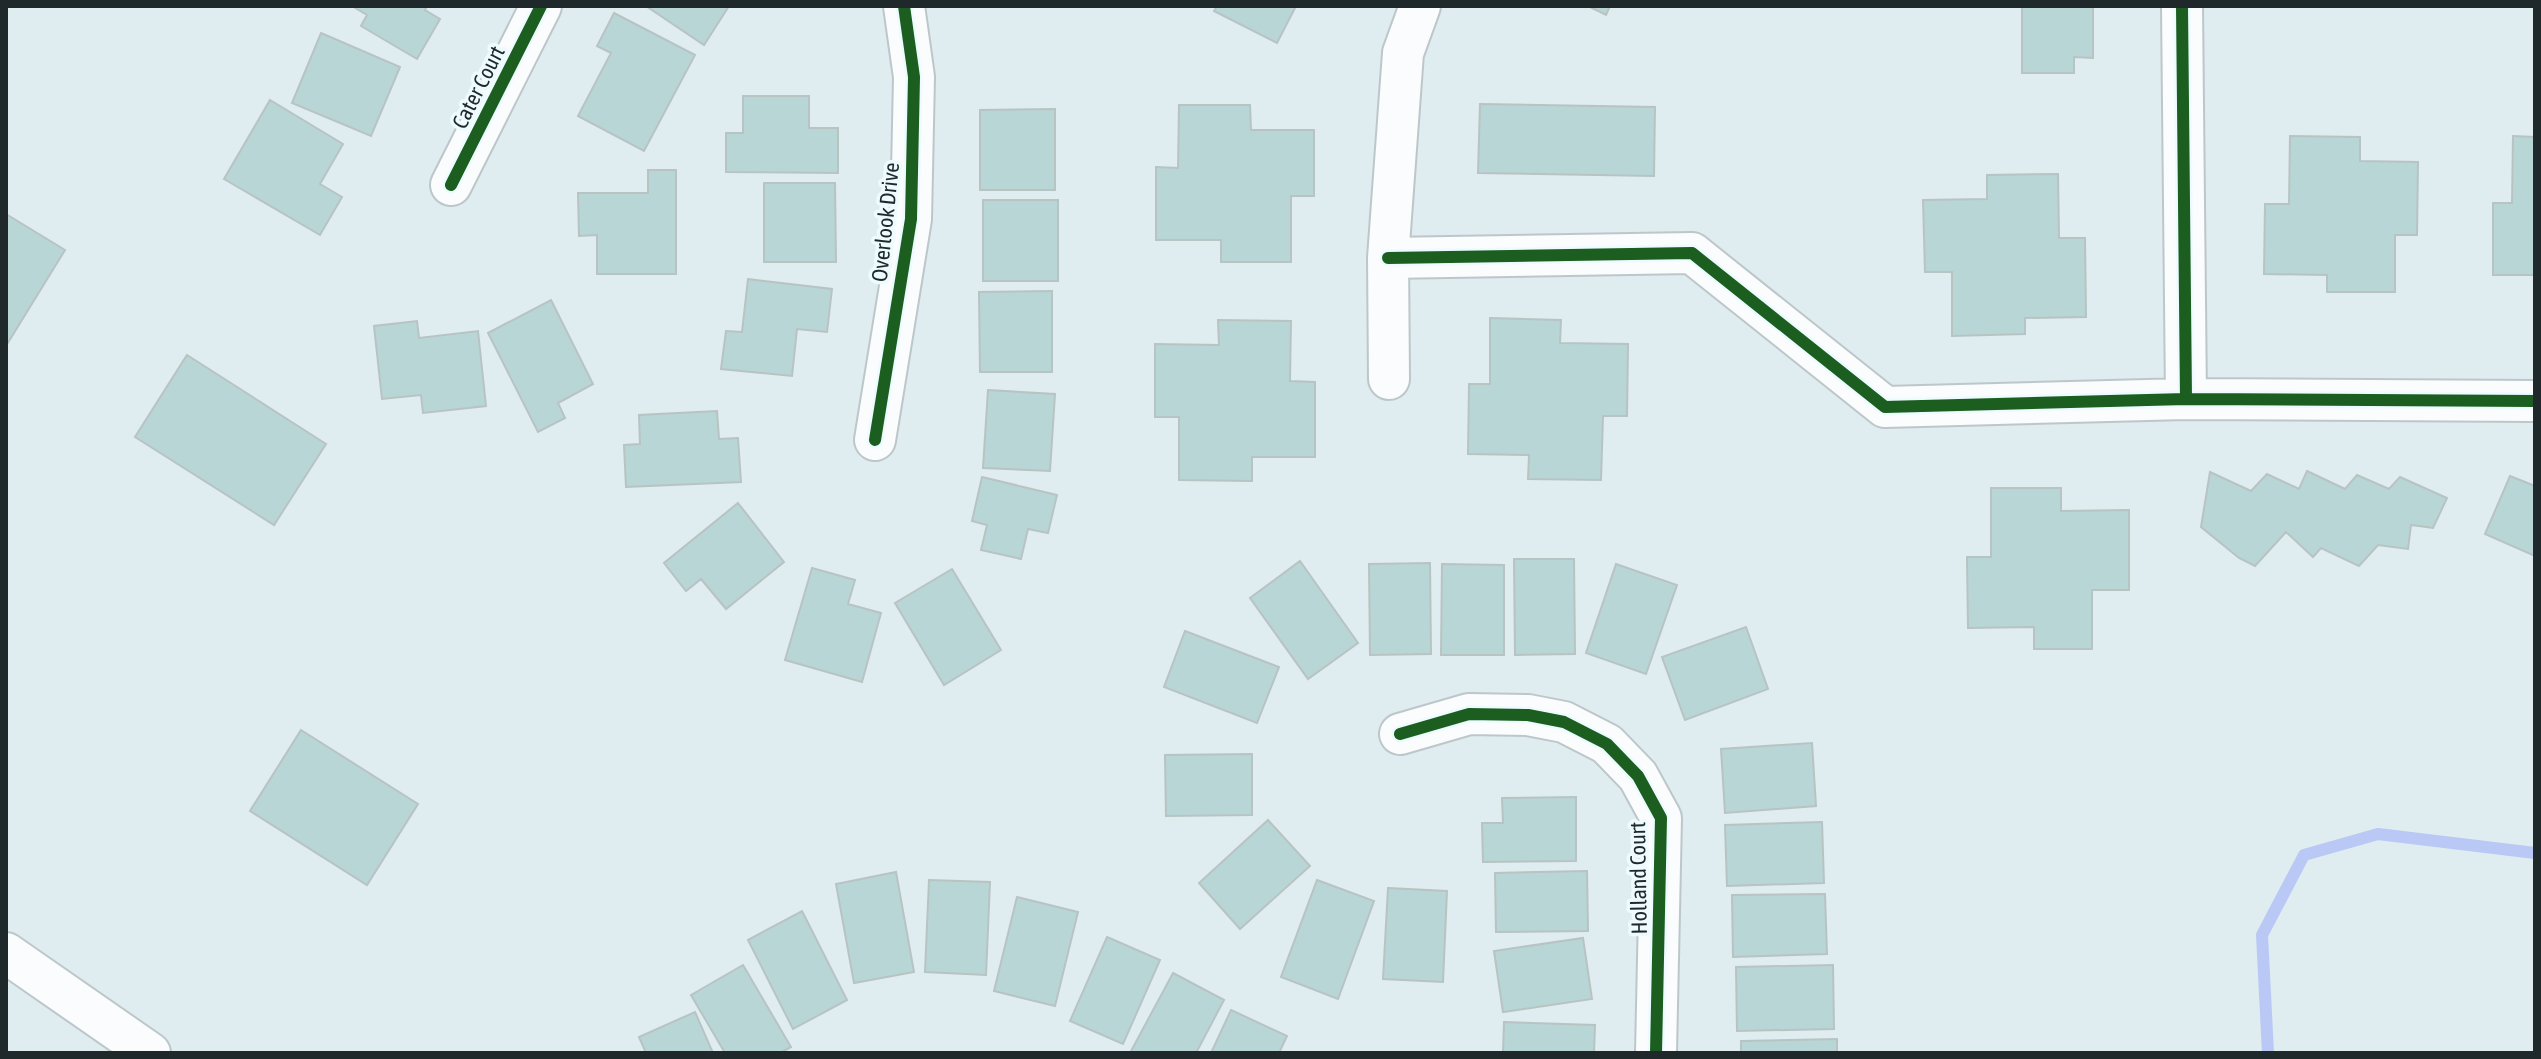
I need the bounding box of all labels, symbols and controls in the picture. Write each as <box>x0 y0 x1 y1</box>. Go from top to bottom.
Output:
street label: Cater Court <box>446 41 510 133</box>
street label: Overlook Drive <box>866 161 904 283</box>
street label: Holland Court <box>1624 821 1652 935</box>

